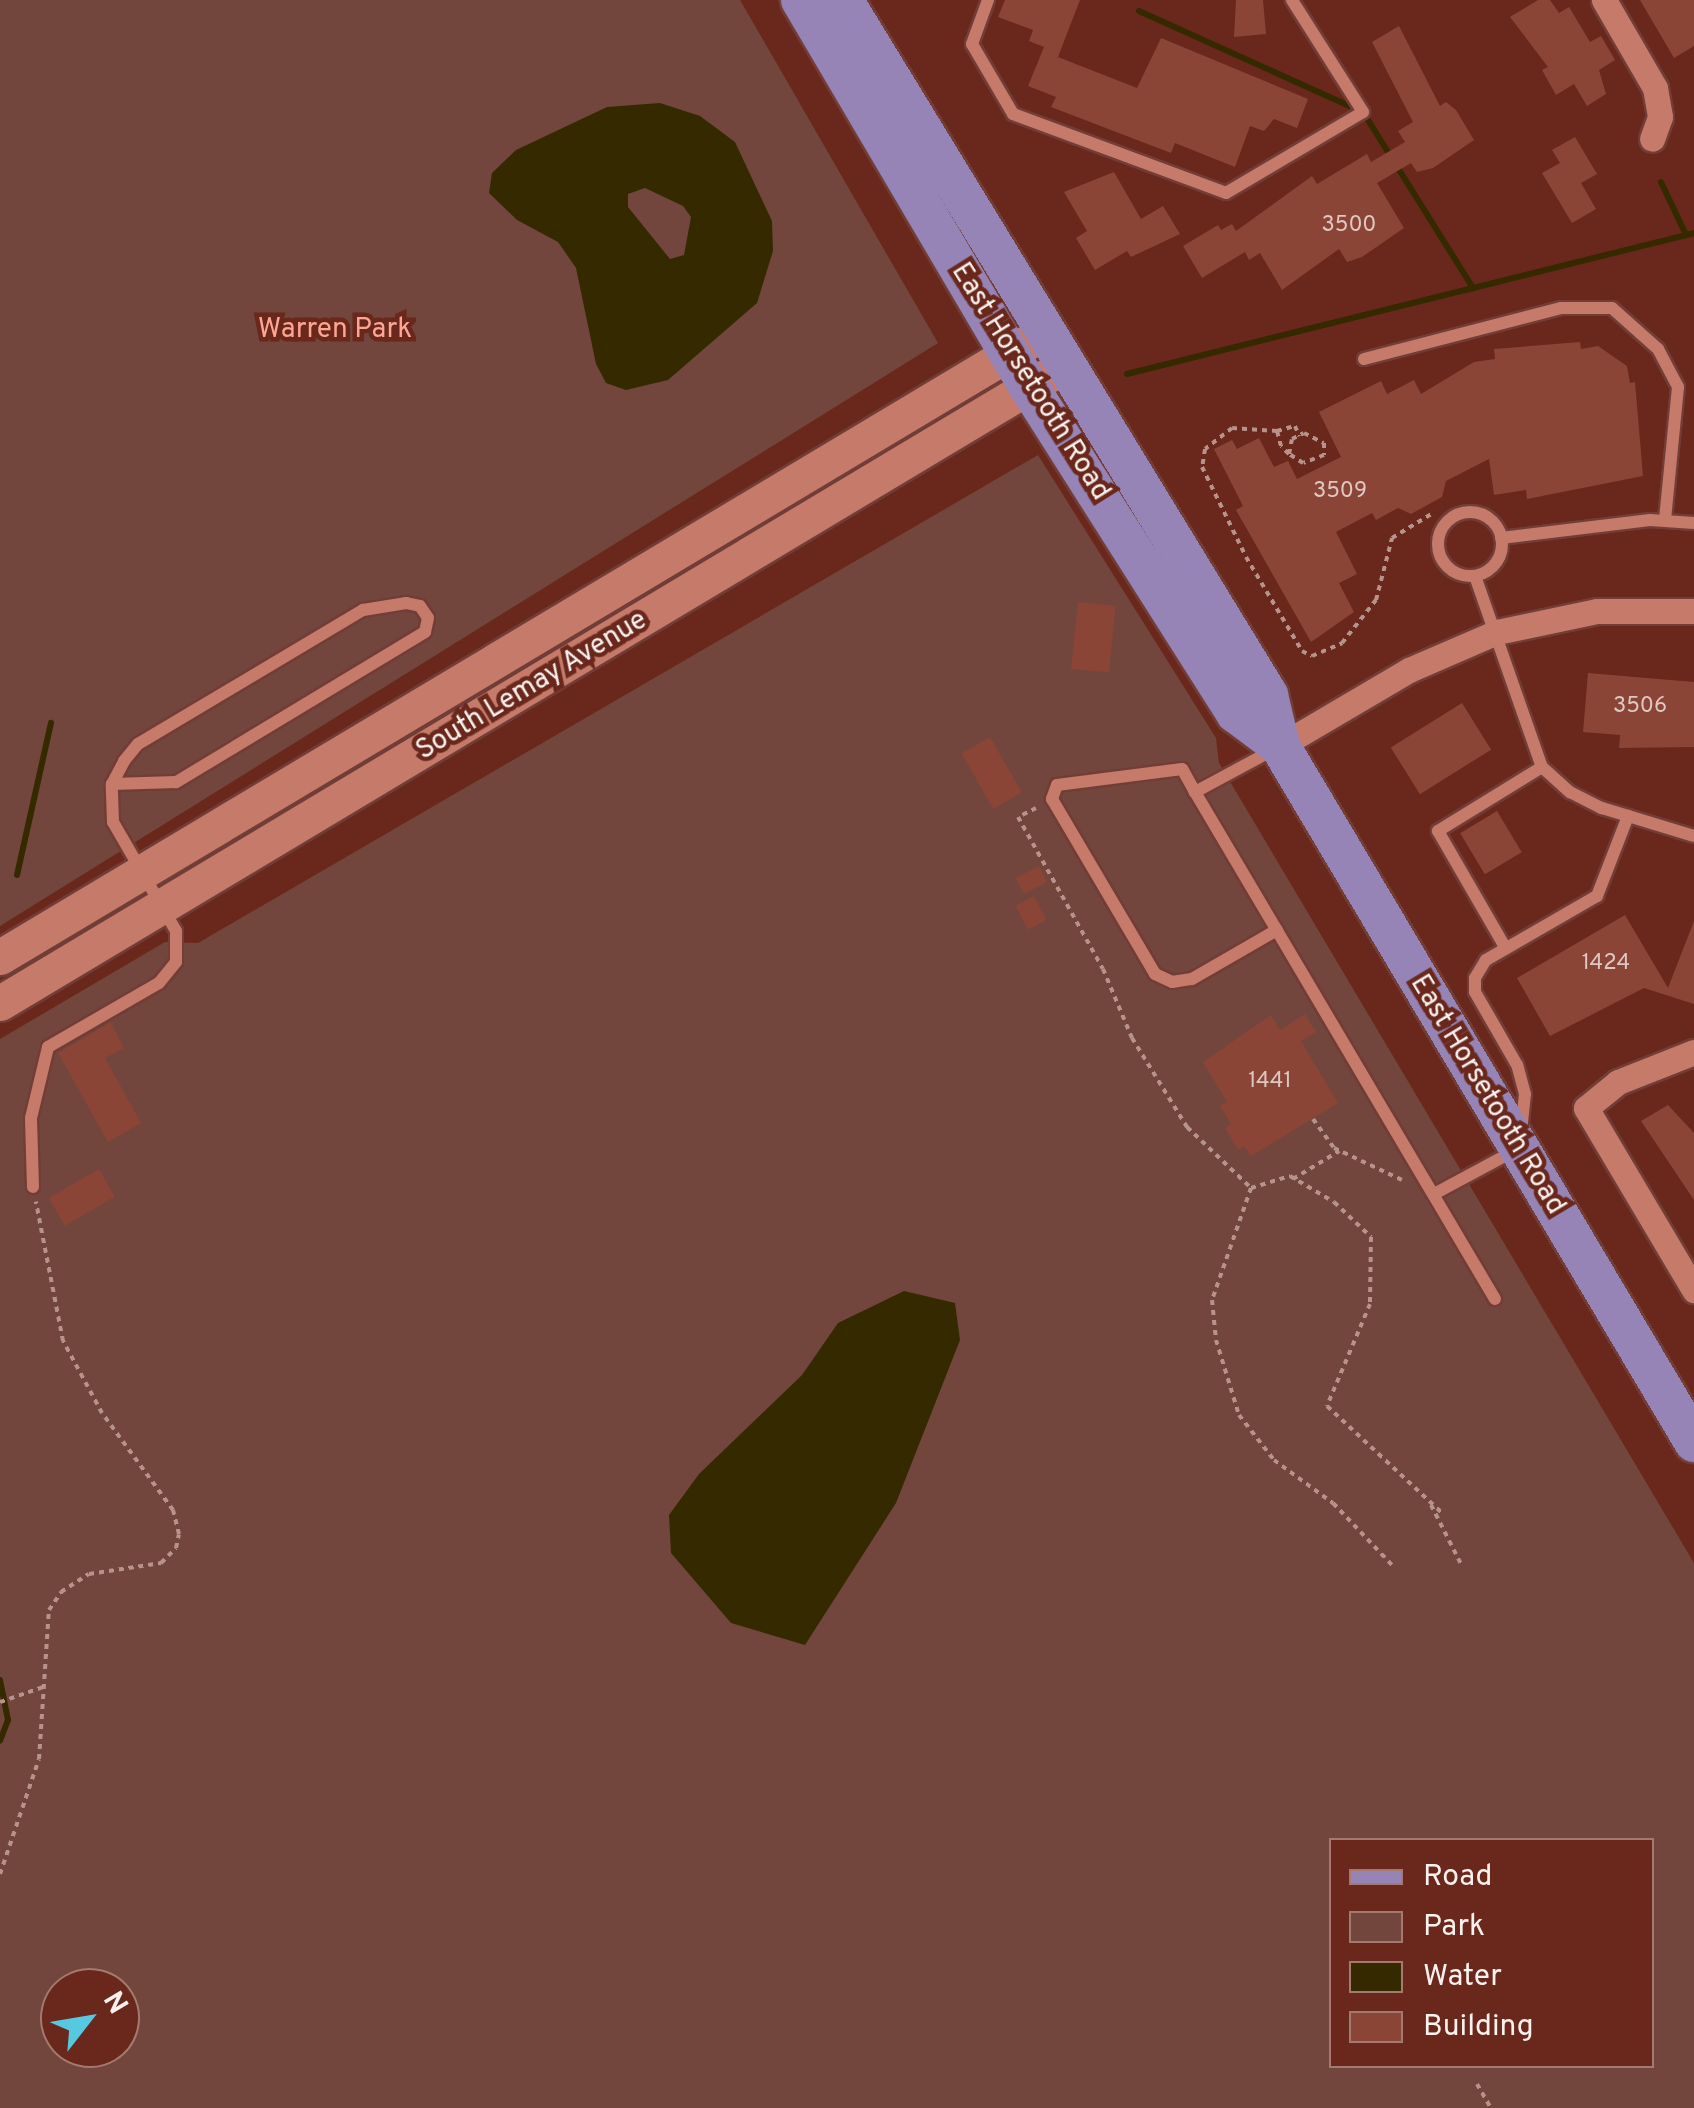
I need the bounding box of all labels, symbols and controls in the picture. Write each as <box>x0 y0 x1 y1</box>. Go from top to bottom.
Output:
house number: 3500 <box>1322 213 1376 239</box>
street label: East Horsetooth Road <box>943 257 1117 507</box>
park label: Warren Park <box>258 313 412 347</box>
house number: 3509 <box>1313 479 1367 505</box>
street label: South Lemay Avenue <box>410 603 654 769</box>
house number: 3506 <box>1613 694 1667 720</box>
house number: 1424 <box>1582 951 1630 977</box>
street label: East Horsetooth Road <box>1402 969 1572 1221</box>
house number: 1441 <box>1248 1069 1292 1095</box>
legend <box>1329 1838 1654 2068</box>
text: Road <box>1423 1859 1492 1896</box>
text: Park <box>1423 1909 1485 1946</box>
text: Water <box>1423 1959 1502 1996</box>
north arrow <box>40 1968 140 2068</box>
text: N <box>93 1986 135 2021</box>
text: Building <box>1423 2009 1534 2046</box>

